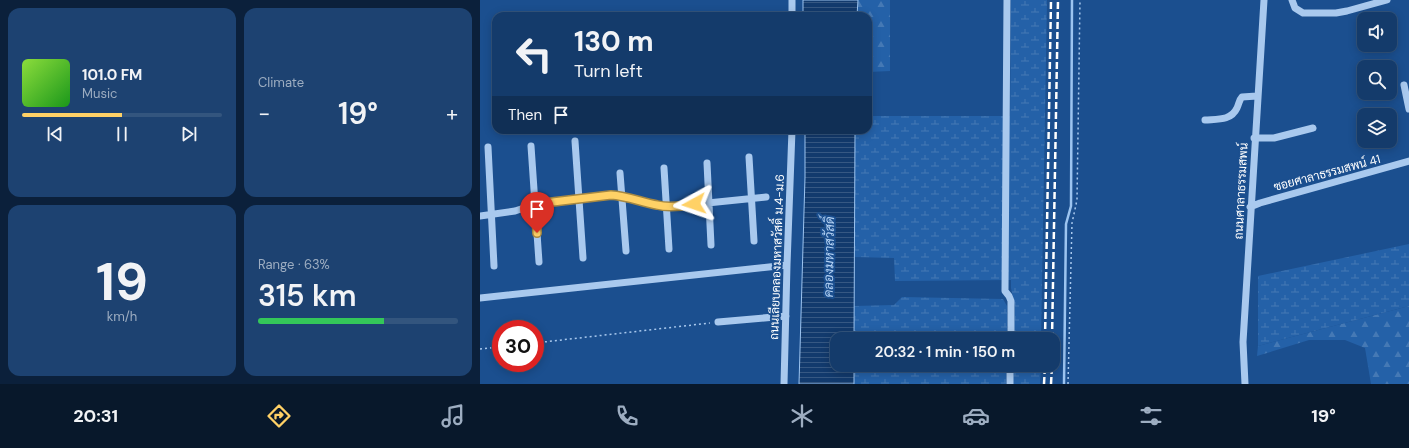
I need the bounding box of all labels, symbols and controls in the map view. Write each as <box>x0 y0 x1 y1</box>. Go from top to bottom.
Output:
map controls <box>1357 12 1397 148</box>
button: sound <box>1357 12 1397 52</box>
text: 130 m <box>574 23 654 60</box>
icon: left <box>508 28 560 80</box>
text: Turn left <box>574 59 643 83</box>
button: search <box>1357 60 1397 100</box>
text: 101.0 FM <box>82 65 142 85</box>
text: Climate <box>258 74 304 91</box>
text: Music <box>82 85 117 102</box>
text: 19° <box>338 94 378 133</box>
text: − <box>258 99 270 128</box>
text: + <box>446 99 458 128</box>
icon: arrive <box>550 104 572 126</box>
text: Then <box>508 105 542 125</box>
button: layers <box>1357 108 1397 148</box>
icon: previous <box>44 123 66 145</box>
icon: pause <box>111 123 133 145</box>
icon: next <box>178 123 200 145</box>
street label: ถนนศาลาธรรมสพน์ <box>1230 142 1252 240</box>
street label: ซอยศาลาธรรมสพน์ 41 <box>1272 151 1382 195</box>
street label: ถนนเลียบคลองมหาสวัสดิ์ ม.4-ม.6 <box>763 174 788 340</box>
position arrow <box>673 183 715 225</box>
pin <box>520 192 554 233</box>
icon: arrive <box>526 198 548 220</box>
water label: คลองมหาสวัสดิ์ <box>815 214 838 298</box>
text: 19 <box>96 248 148 316</box>
text: Range · 63% <box>258 256 330 273</box>
text: 315 km <box>258 276 356 315</box>
text: km/h <box>107 308 137 325</box>
speed limit sign: 30 <box>492 320 544 372</box>
text: 20:32 · 1 min · 150 m <box>875 342 1015 362</box>
icon: directions <box>265 402 293 430</box>
icon: music <box>439 402 467 430</box>
icon: phone <box>613 402 641 430</box>
icon: climate <box>788 402 816 430</box>
icon: car <box>962 402 990 430</box>
icon: filters <box>1137 402 1165 430</box>
text: 20:31 <box>73 404 118 428</box>
text: 19° <box>1311 404 1336 428</box>

